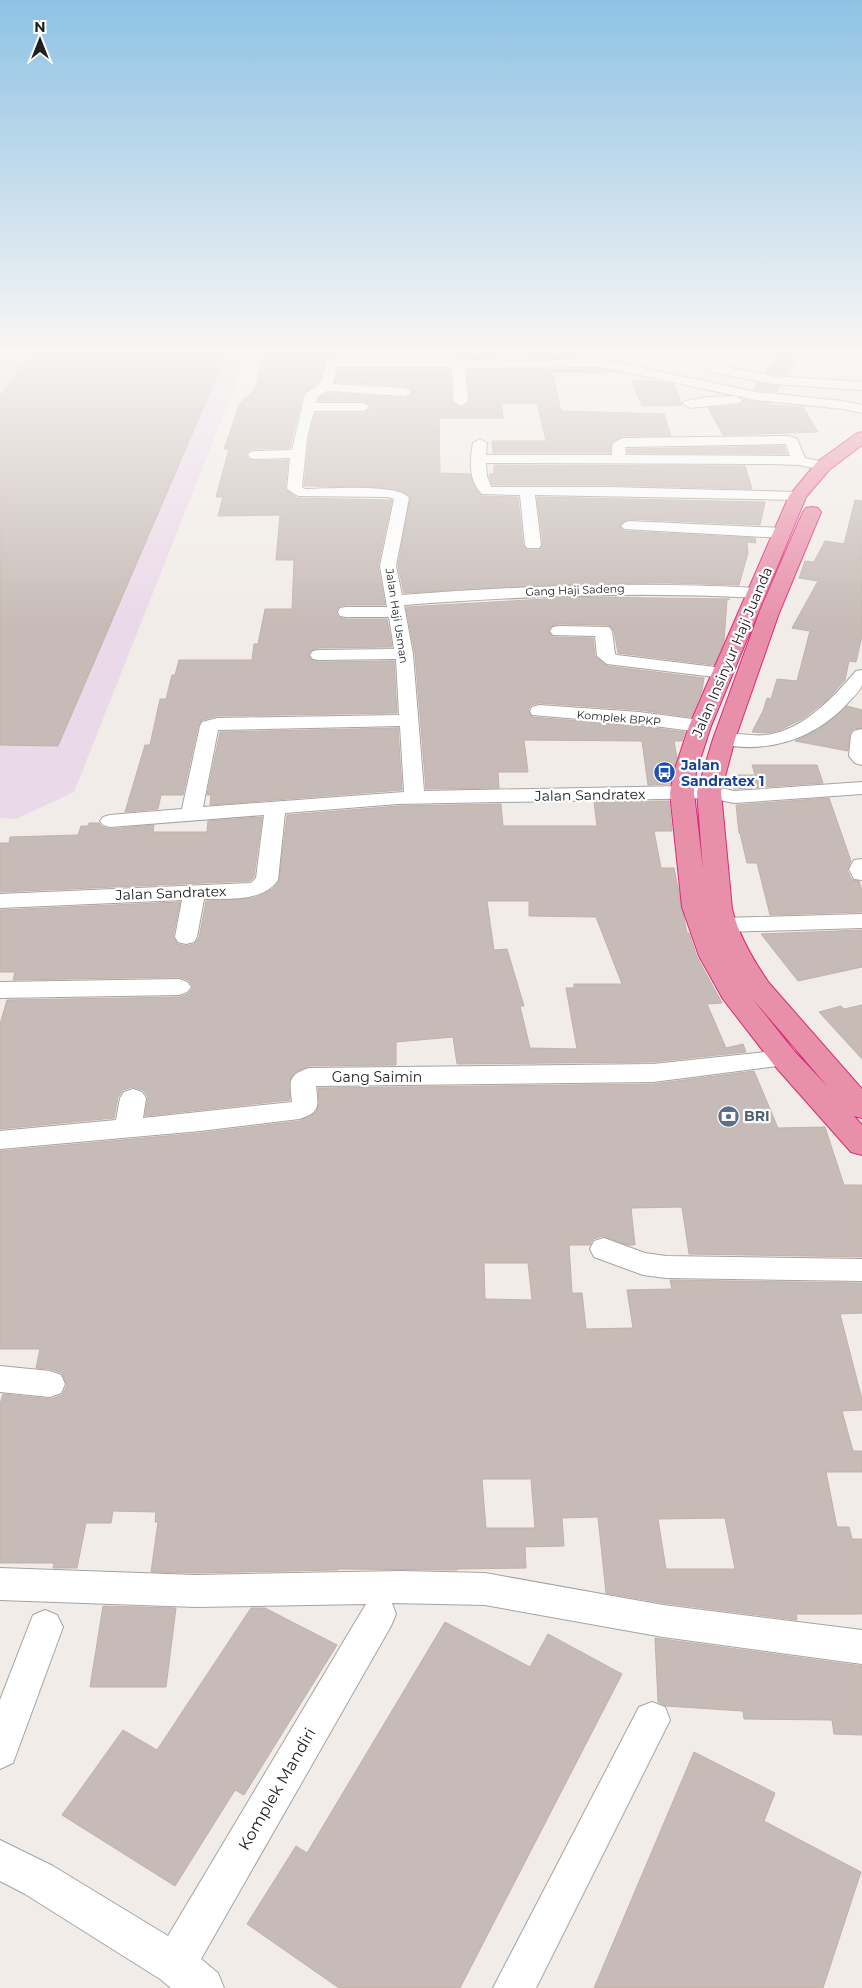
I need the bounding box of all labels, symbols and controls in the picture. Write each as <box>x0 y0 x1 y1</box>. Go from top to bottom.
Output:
north arrow <box>15 15 65 65</box>
text: N <box>34 18 46 36</box>
street label: Jalan Insinyur Haji Juanda <box>688 564 776 741</box>
street label: Jalan Haji Usman <box>382 567 411 664</box>
street label: Gang Haji Sadeng <box>525 581 625 599</box>
street label: Komplek BPKP <box>576 707 662 729</box>
place label: Jalan Sandratex 1 <box>680 756 764 790</box>
bus stop icon: Jalan Sandratex 1 <box>653 761 677 785</box>
street label: Jalan Sandratex <box>533 785 646 805</box>
street label: Jalan Sandratex <box>114 882 227 904</box>
street label: Gang Saimin <box>332 1068 422 1086</box>
bank icon: BRI <box>716 1104 740 1128</box>
place label: BRI <box>744 1107 770 1125</box>
street label: Komplek Mandiri <box>234 1725 320 1853</box>

